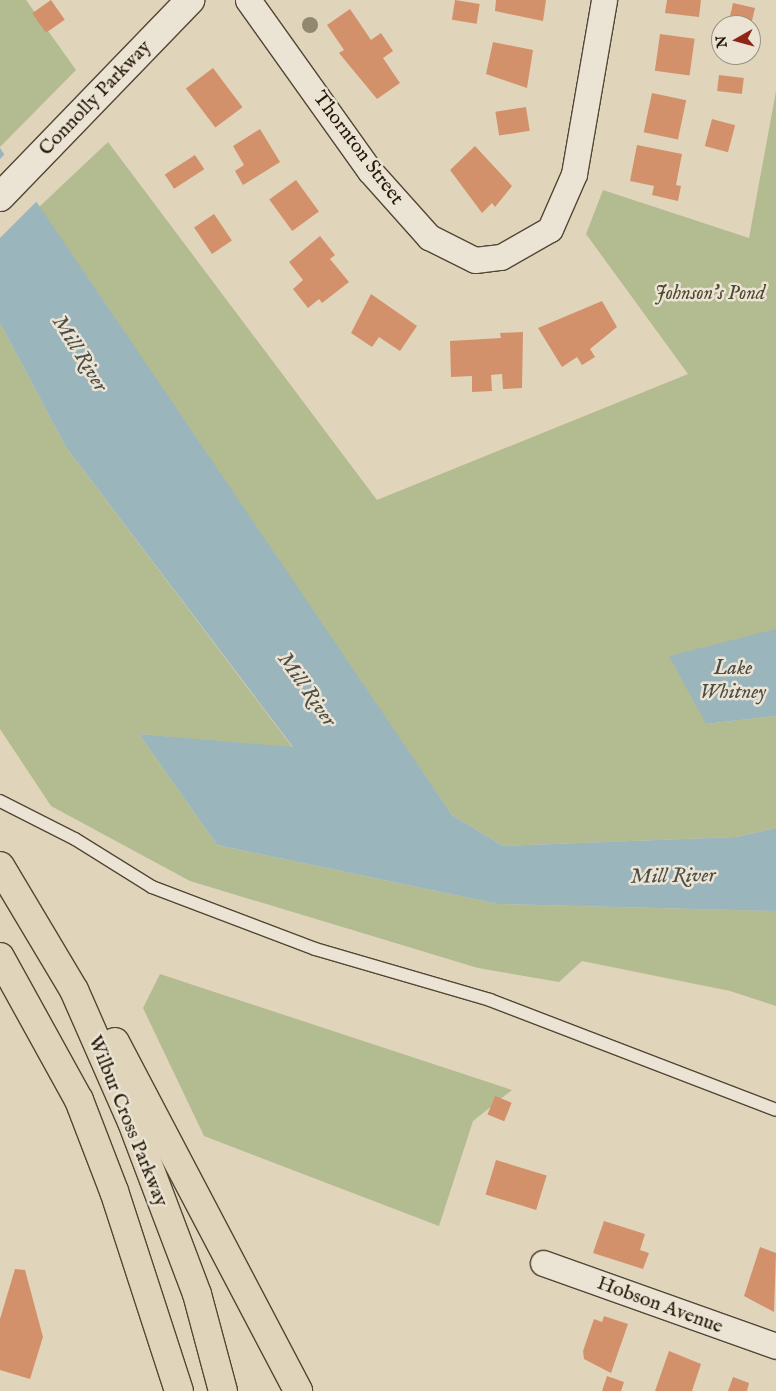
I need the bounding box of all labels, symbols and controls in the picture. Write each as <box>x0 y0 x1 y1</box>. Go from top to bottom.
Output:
north arrow <box>711 15 761 65</box>
street label: Connolly Parkway <box>34 35 156 161</box>
text: N <box>712 35 732 49</box>
street label: Thornton Street <box>307 86 409 210</box>
park label: Johnson's Pond <box>655 281 765 305</box>
water label: Mill River <box>46 311 112 397</box>
water label: Mill River <box>271 648 341 732</box>
water label: Lake Whitney <box>700 656 766 706</box>
water label: Mill River <box>630 864 716 890</box>
street label: Wilbur Cross Parkway <box>83 1032 173 1210</box>
street label: Hobson Avenue <box>594 1271 726 1339</box>

